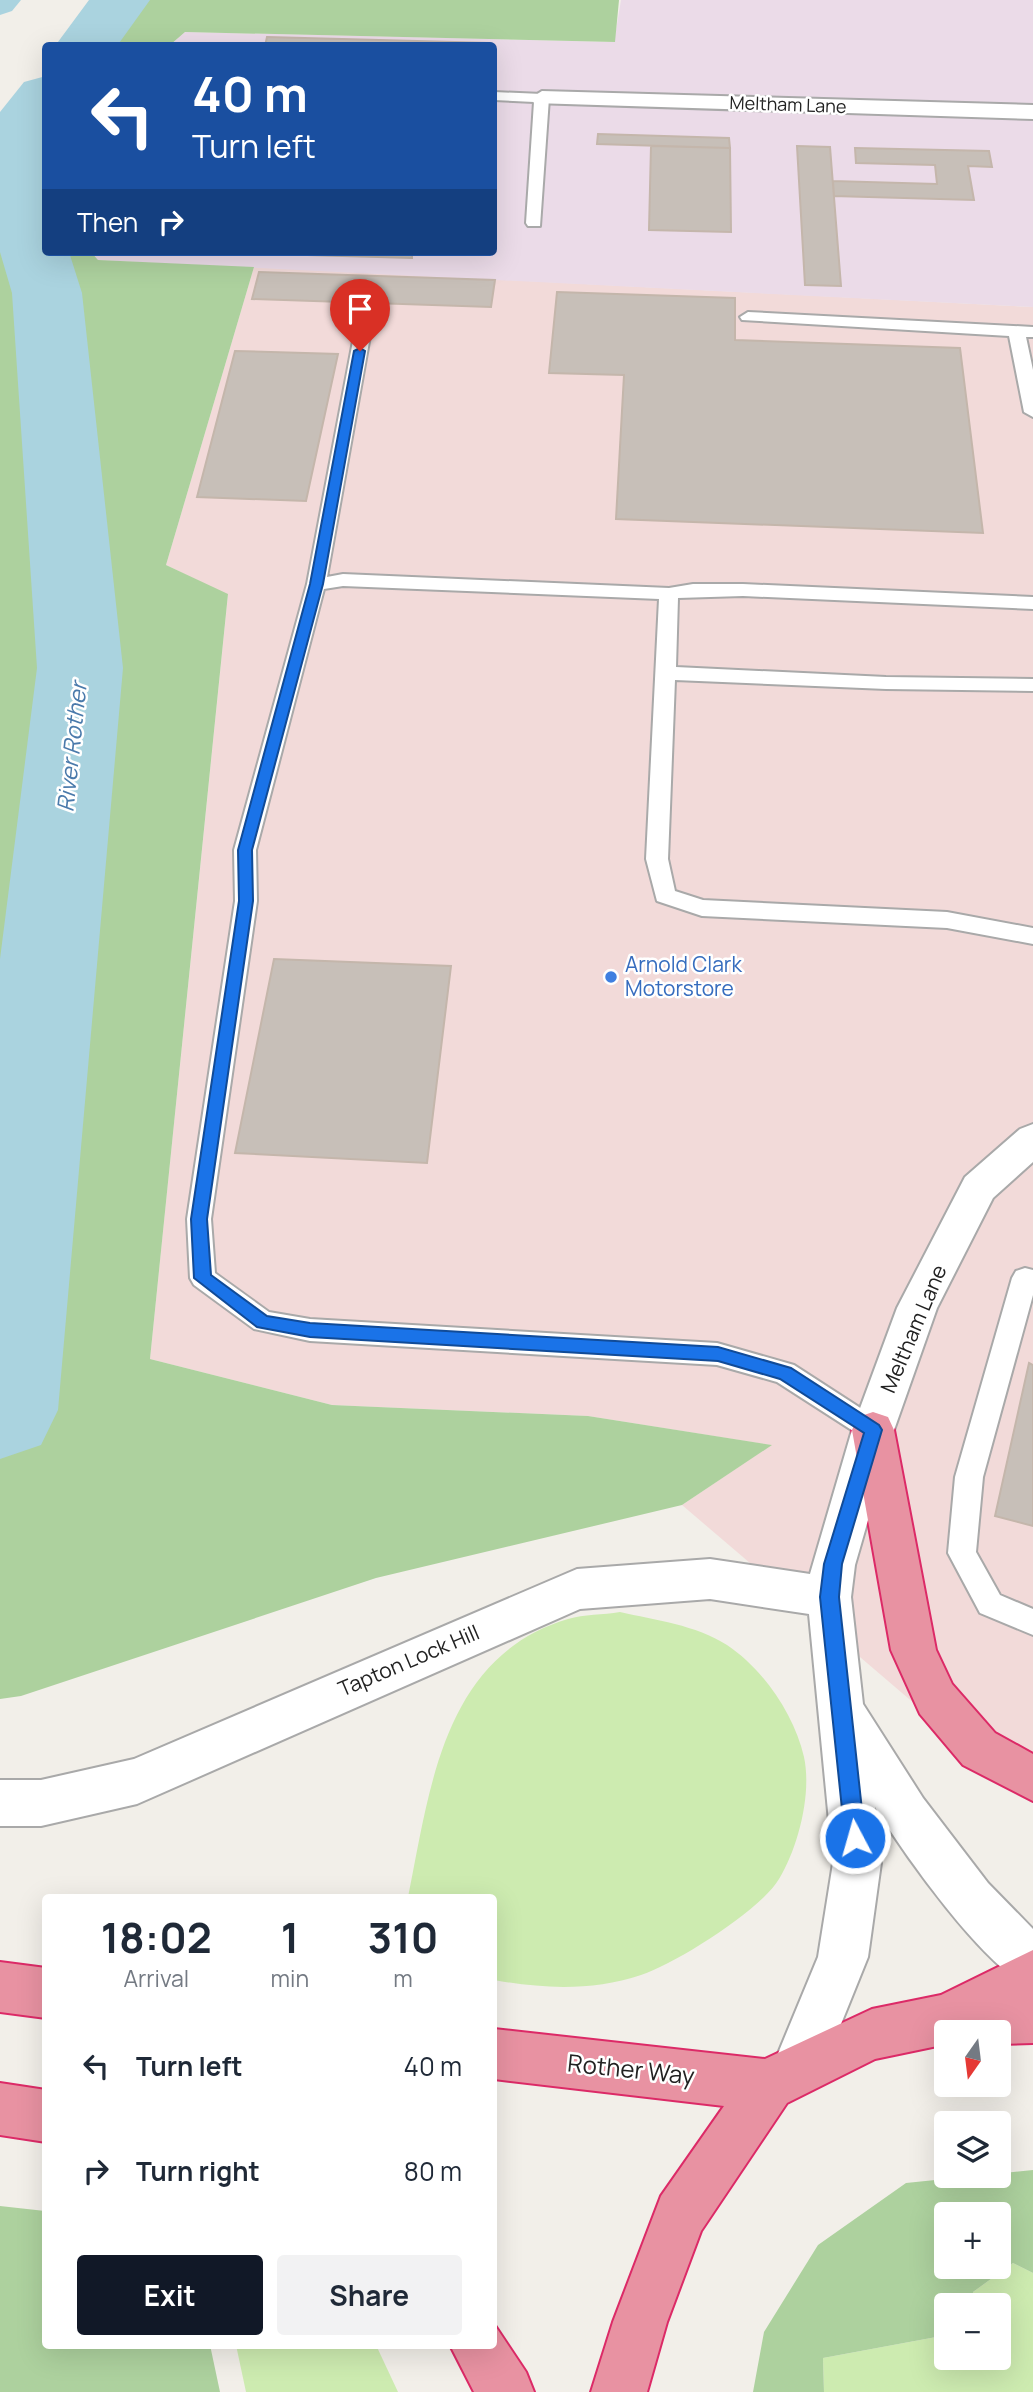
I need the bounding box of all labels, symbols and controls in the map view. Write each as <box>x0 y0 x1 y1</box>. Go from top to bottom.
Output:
text: 40 m <box>192 60 308 127</box>
icon: left <box>77 70 168 161</box>
street label: Meltham Lane <box>729 90 847 118</box>
text: Turn left <box>192 124 316 168</box>
icon: right <box>152 203 190 241</box>
text: Then <box>77 204 138 240</box>
pin <box>330 279 390 351</box>
icon: arrive <box>341 290 379 328</box>
water label: River Rother <box>48 678 94 813</box>
place label: Arnold Clark Motorstore <box>625 950 742 1002</box>
marker: Arnold Clark Motorstore <box>603 969 619 985</box>
street label: Meltham Lane <box>874 1260 953 1397</box>
street label: Tapton Lock Hill <box>334 1618 483 1702</box>
position arrow <box>818 1801 892 1875</box>
text: 18:02 <box>101 1908 212 1966</box>
text: 1 <box>281 1908 299 1966</box>
text: 310 <box>368 1908 438 1966</box>
text: Arrival <box>123 1962 189 1994</box>
text: min <box>271 1962 309 1994</box>
text: m <box>393 1962 413 1994</box>
north arrow <box>934 2020 1012 2096</box>
map controls <box>934 2020 1011 2370</box>
street label: Rother Way <box>566 2045 697 2092</box>
icon: left <box>77 2047 115 2085</box>
text: Turn left <box>136 2048 243 2084</box>
text: 40 m <box>404 2048 462 2084</box>
button: layers <box>934 2111 1011 2188</box>
icon: right <box>77 2152 115 2190</box>
text: Turn right <box>136 2153 260 2189</box>
text: 80 m <box>404 2153 462 2189</box>
button: + <box>934 2202 1011 2279</box>
button: Exit <box>77 2255 263 2335</box>
button: Share <box>277 2255 462 2335</box>
button: − <box>934 2293 1011 2370</box>

